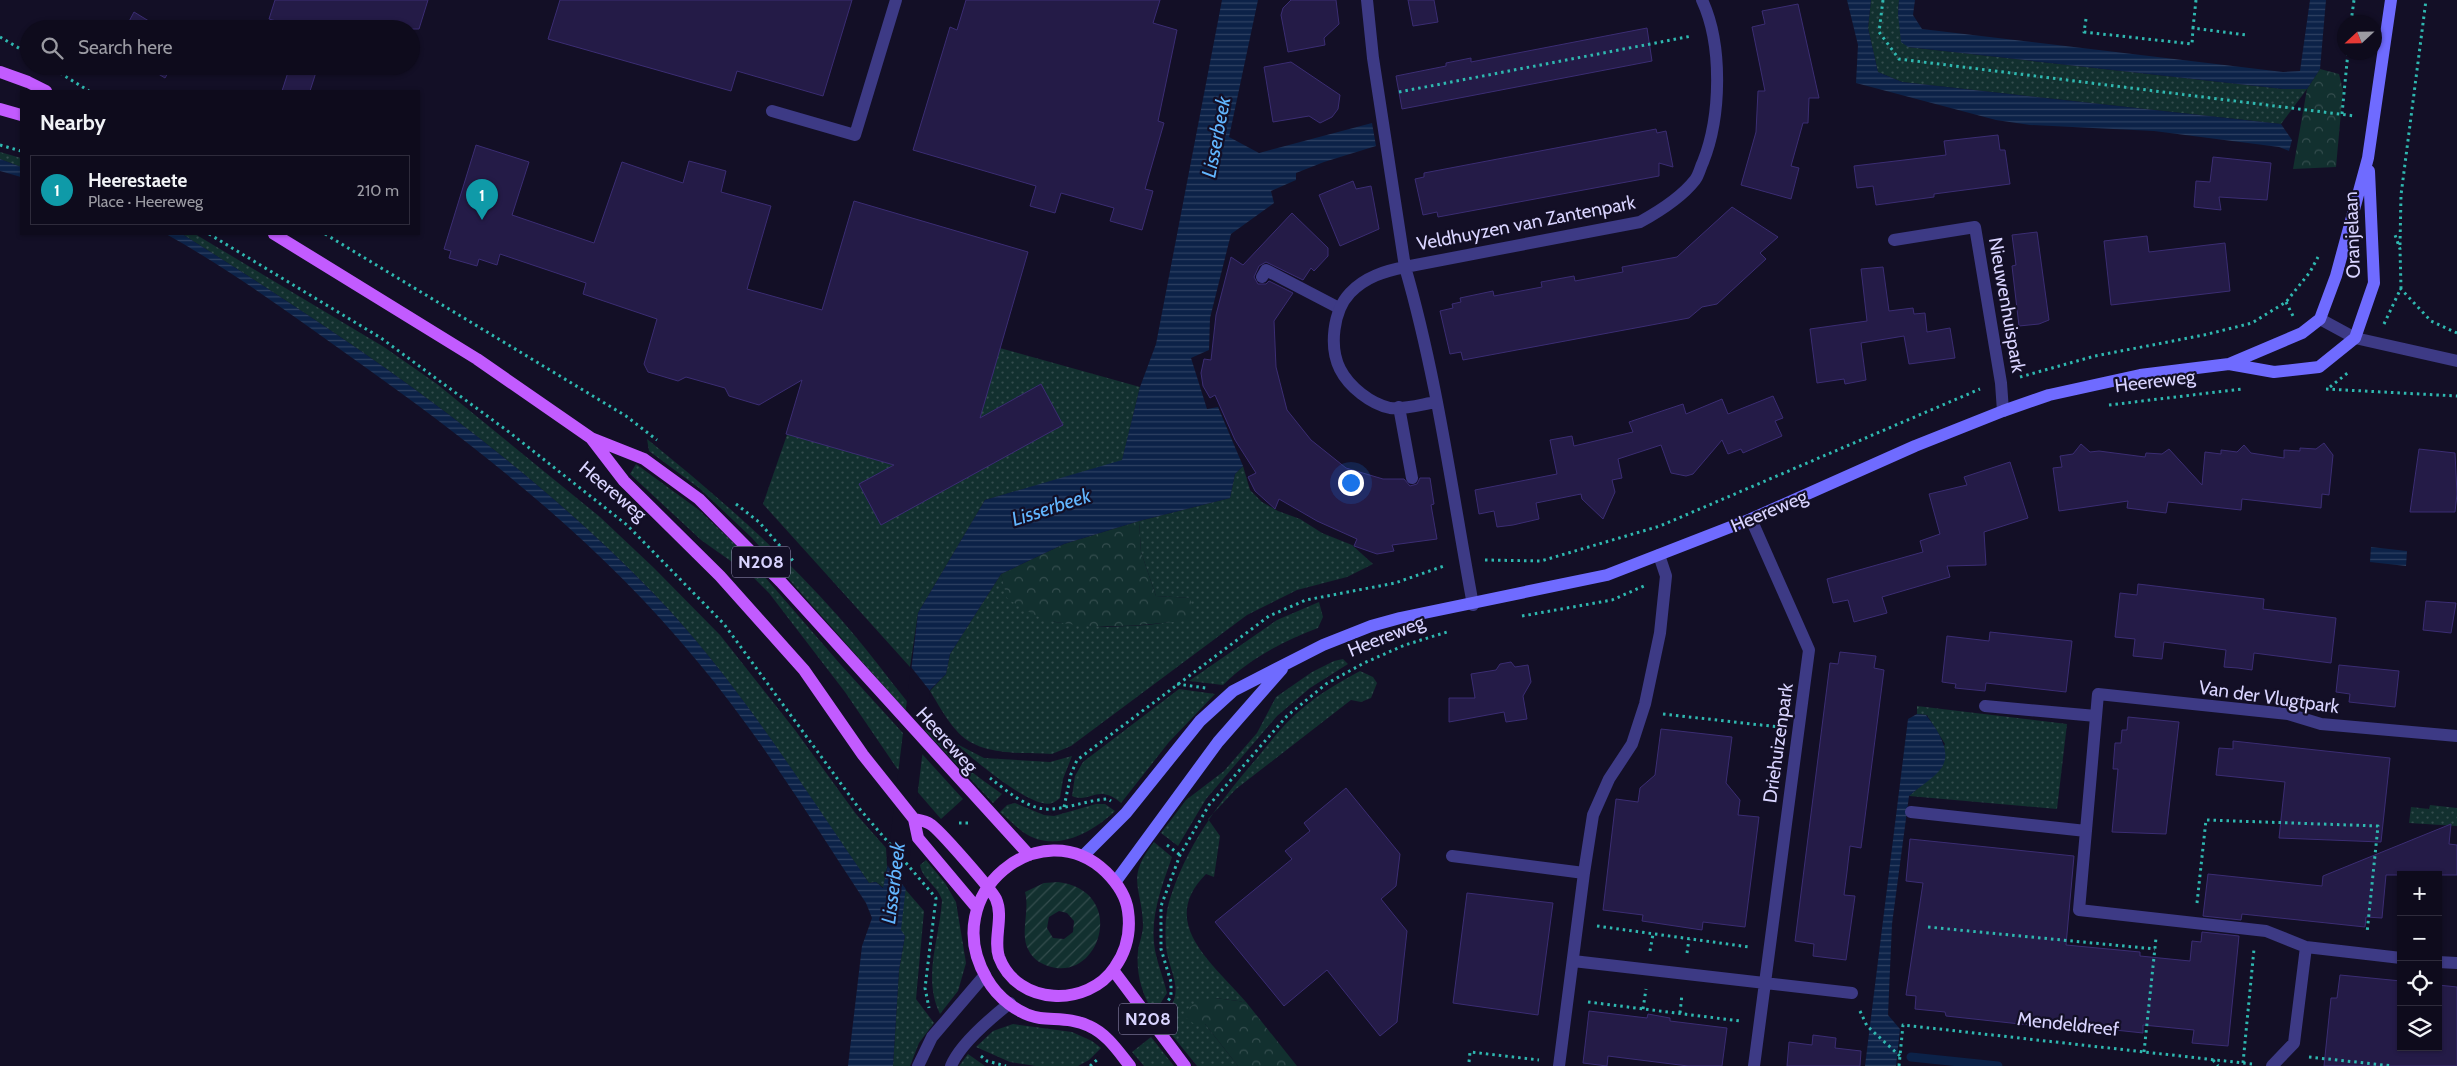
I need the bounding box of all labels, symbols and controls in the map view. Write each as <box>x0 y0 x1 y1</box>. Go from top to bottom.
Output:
north arrow <box>2337 15 2382 60</box>
search box <box>20 20 420 75</box>
icon: search <box>38 34 66 62</box>
text: Search here <box>78 36 172 59</box>
water label: Lisserbeek <box>1196 93 1236 179</box>
text: Nearby <box>40 110 106 135</box>
text: Heerestaete <box>88 169 187 192</box>
pin: 1 <box>466 179 498 220</box>
text: 1 <box>54 181 60 200</box>
text: 210 m <box>357 181 399 200</box>
street label: Veldhuyzen van Zantenpark <box>1415 190 1638 255</box>
street label: Oranjelaan <box>2339 191 2365 279</box>
text: Place · Heereweg <box>88 192 203 211</box>
street label: Nieuwenhuispark <box>1984 235 2030 375</box>
street label: Heereweg <box>2113 365 2197 397</box>
street label: Heereweg <box>575 456 652 526</box>
your location <box>1338 470 1364 496</box>
water label: Lisserbeek <box>1008 483 1095 531</box>
street label: Heereweg <box>1727 484 1811 537</box>
road number: N208 <box>732 546 790 578</box>
street label: Heereweg <box>1344 610 1428 662</box>
street label: Van der Vlugtpark <box>2197 676 2341 718</box>
street label: Driehuizenpark <box>1758 681 1798 805</box>
street label: Heereweg <box>911 702 983 778</box>
water label: Lisserbeek <box>876 840 910 925</box>
map controls <box>2397 871 2442 1051</box>
button: + <box>2397 871 2442 916</box>
button: − <box>2397 916 2442 961</box>
button: locate <box>2397 961 2442 1006</box>
road number: N208 <box>1119 1004 1177 1034</box>
button: layers <box>2397 1006 2442 1051</box>
street label: Mendeldreef <box>2016 1007 2121 1041</box>

